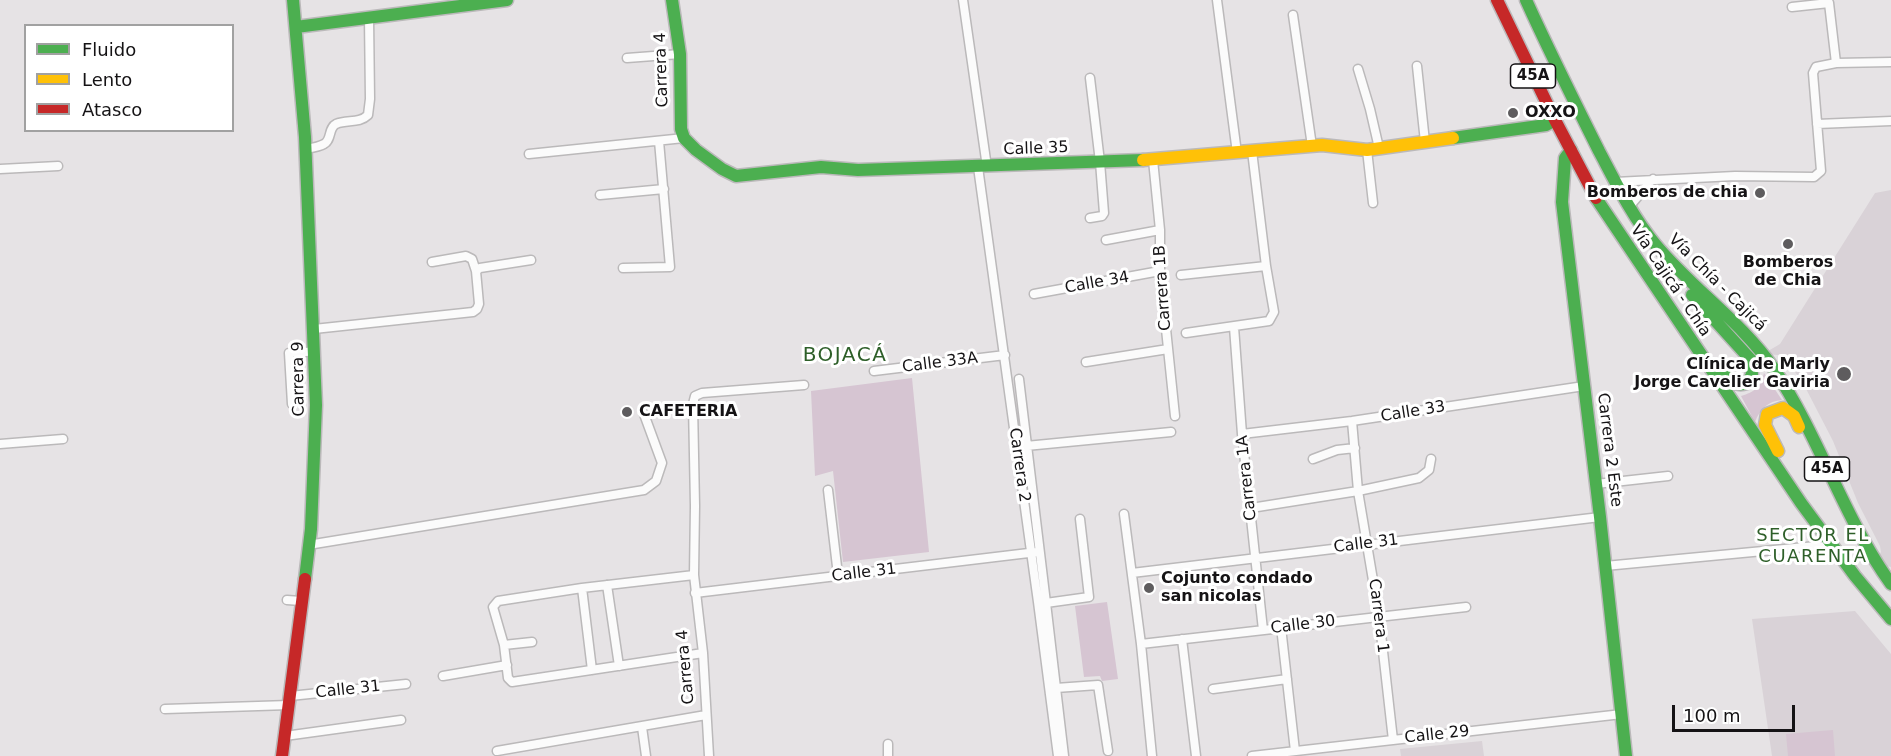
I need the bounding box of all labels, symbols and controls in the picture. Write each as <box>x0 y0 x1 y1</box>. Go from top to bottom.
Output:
legend <box>24 24 234 132</box>
street label: Carrera 4 <box>651 32 673 108</box>
text: Fluido <box>82 39 136 60</box>
road number: 45A <box>1510 64 1556 88</box>
text: Lento <box>82 69 132 90</box>
text: Atasco <box>82 99 142 120</box>
place label: OXXO <box>1525 103 1576 123</box>
marker: OXXO <box>1506 106 1520 120</box>
street label: Calle 35 <box>1003 138 1069 160</box>
place label: Bomberos de chia <box>1587 183 1748 203</box>
marker: Bomberos de chia <box>1753 186 1767 200</box>
street label: Vía Cajicá - Chía <box>1626 222 1714 340</box>
street label: Vía Chía - Cajicá <box>1664 230 1770 336</box>
marker: Bomberos de Chia <box>1781 237 1795 251</box>
street label: Carrera 1B <box>1150 244 1176 332</box>
place label: Bomberos de Chia <box>1743 253 1833 291</box>
street label: Calle 34 <box>1063 268 1131 298</box>
street label: Carrera 9 <box>289 341 309 417</box>
district label: BOJACÁ <box>803 344 887 368</box>
street label: Calle 33A <box>901 349 979 377</box>
place label: Clínica de Marly Jorge Cavelier Gaviria <box>1634 355 1830 393</box>
marker: Clínica de Marly Jorge Cavelier Gaviria <box>1835 365 1853 383</box>
street label: Carrera 2 Este <box>1592 392 1626 508</box>
street label: Calle 33 <box>1379 397 1447 427</box>
place label: CAFETERIA <box>639 402 737 422</box>
marker: CAFETERIA <box>620 405 634 419</box>
street label: Carrera 2 <box>1004 427 1034 503</box>
street label: Carrera 1A <box>1233 434 1261 522</box>
road number: 45A <box>1804 457 1850 481</box>
district label: SECTOR EL CUARENTA <box>1756 525 1870 568</box>
street label: Calle 31 <box>1332 531 1400 557</box>
street label: Calle 31 <box>830 560 898 586</box>
place label: Cojunto condado san nicolas <box>1161 569 1313 607</box>
street label: Carrera 1 <box>1364 578 1392 654</box>
marker: Cojunto condado san nicolas <box>1142 581 1156 595</box>
street label: Calle 30 <box>1269 612 1337 638</box>
street label: Carrera 4 <box>673 629 699 705</box>
street label: Calle 31 <box>315 677 381 703</box>
scale bar <box>1675 693 1798 731</box>
text: 100 m <box>1683 705 1741 726</box>
street label: Calle 29 <box>1404 722 1470 748</box>

